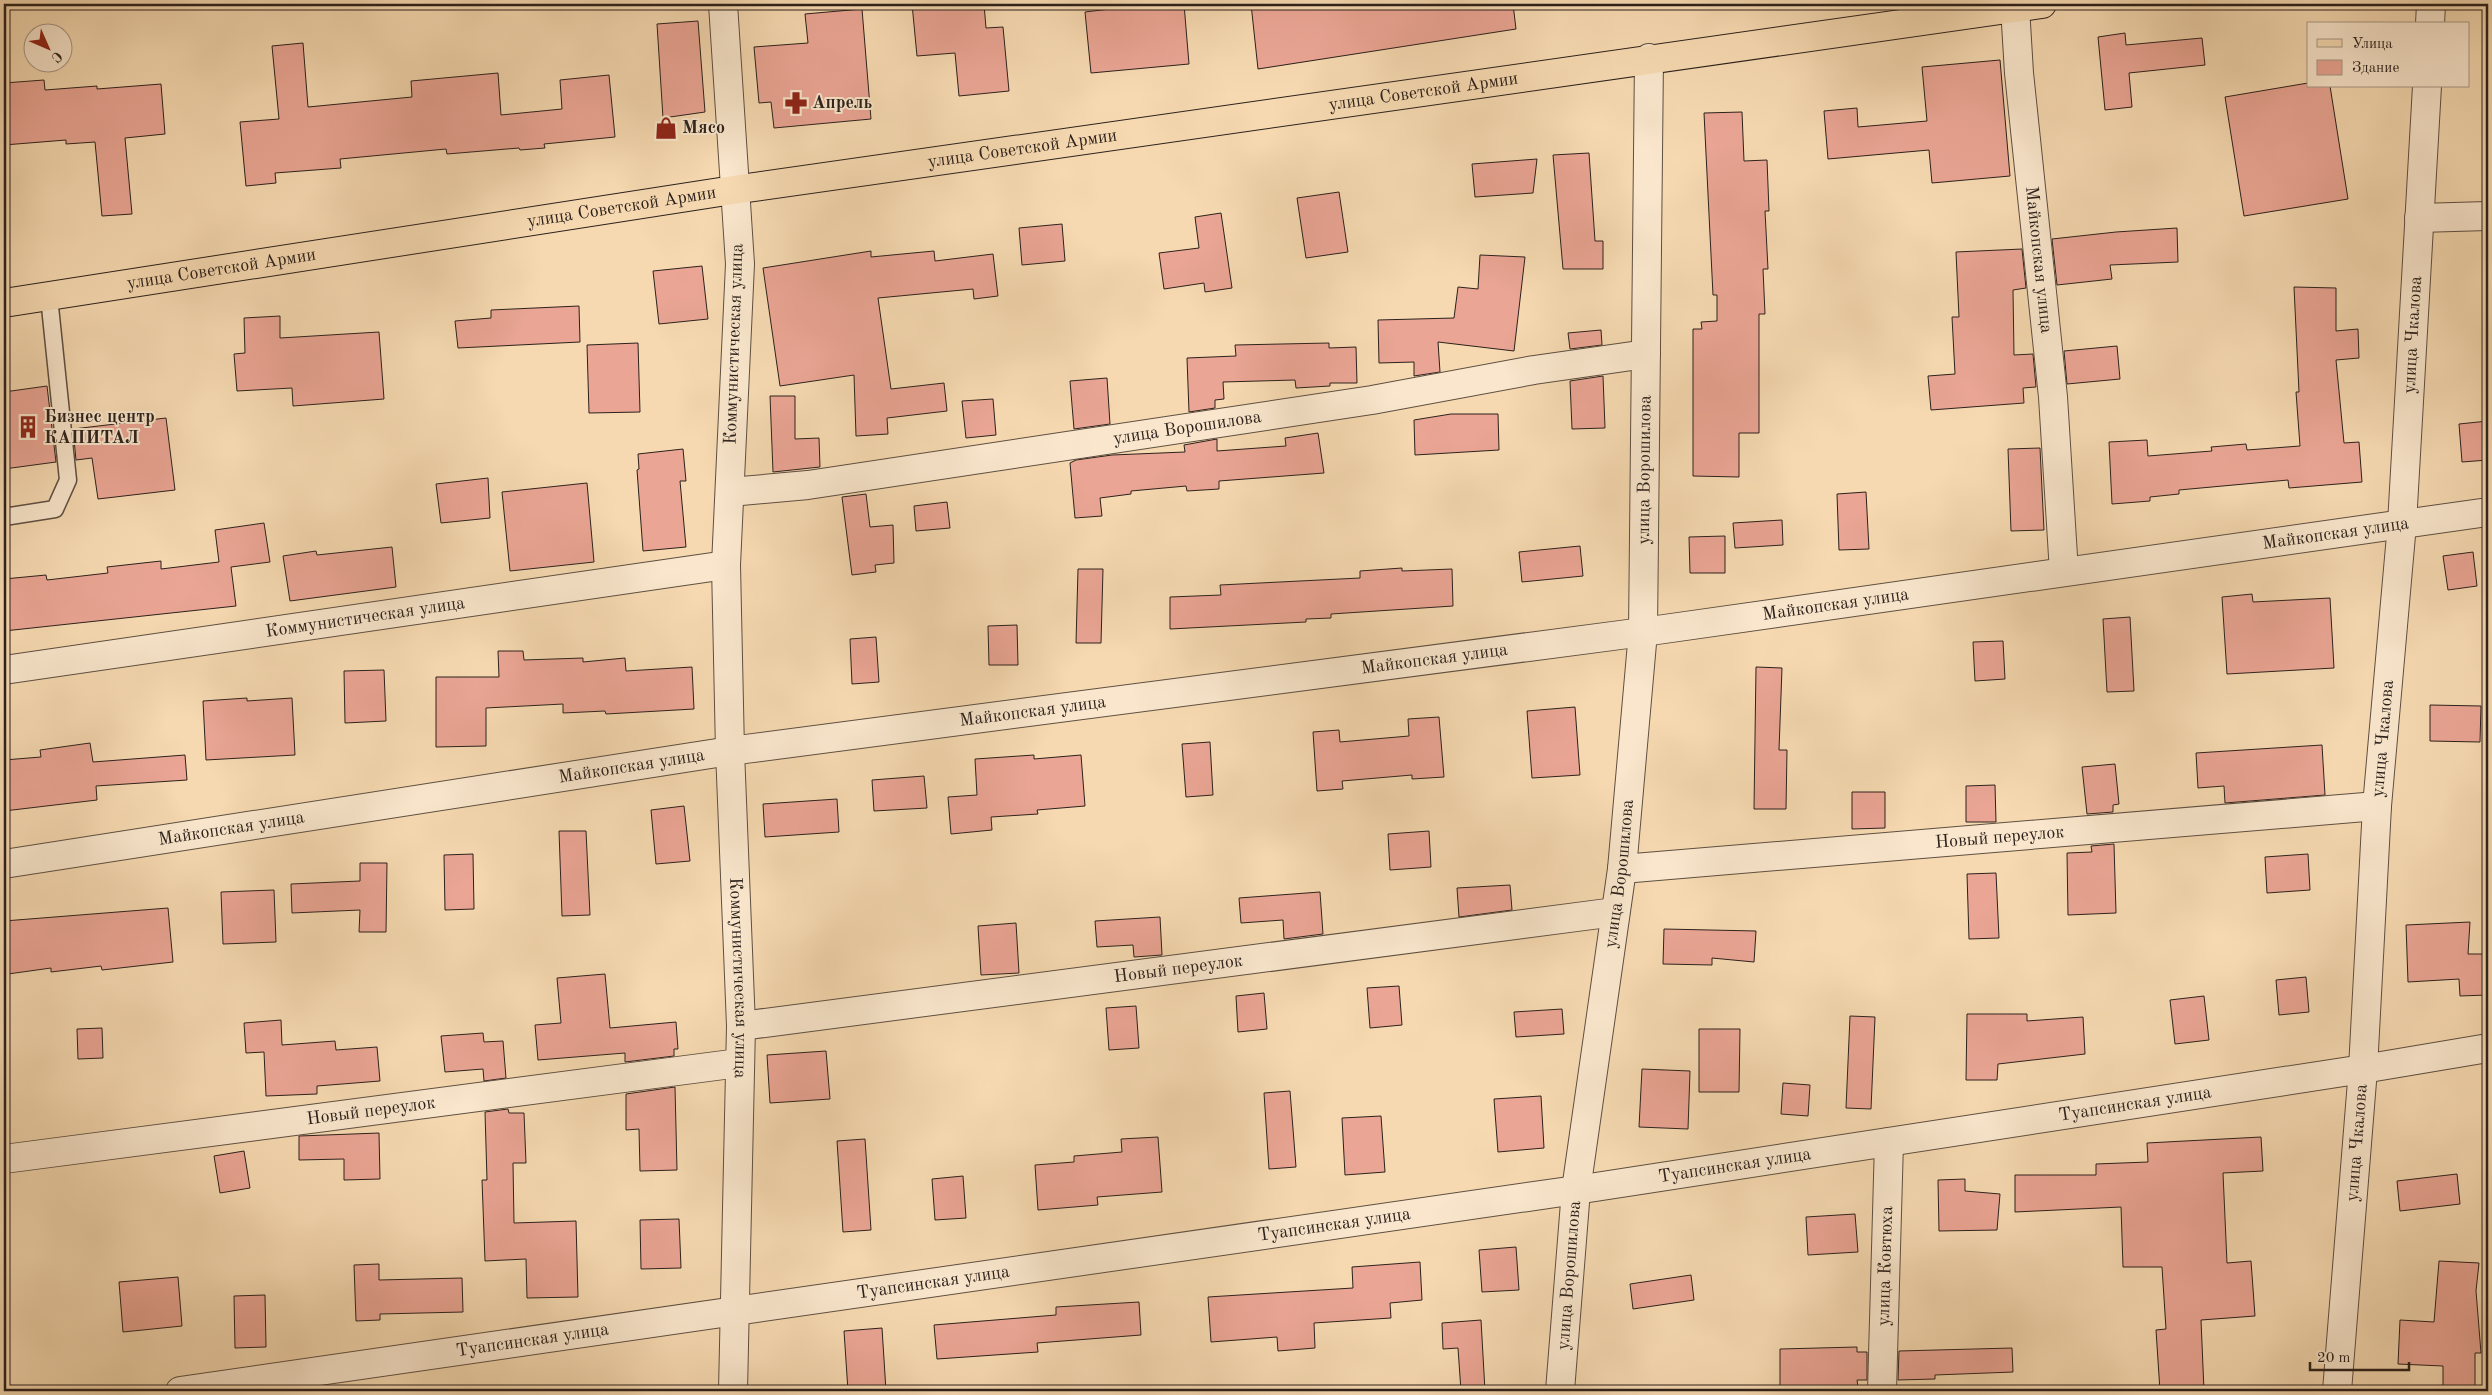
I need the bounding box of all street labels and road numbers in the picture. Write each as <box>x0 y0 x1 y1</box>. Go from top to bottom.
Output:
street label: улица Советской Армии <box>1328 70 1519 114</box>
street label: улица Советской Армии <box>927 127 1118 171</box>
street label: улица Советской Армии <box>526 184 717 231</box>
street label: Майкопская улица <box>2022 185 2055 334</box>
street label: Коммунистическая улица <box>721 243 747 445</box>
street label: улица Советской Армии <box>126 246 317 293</box>
street label: улица Чкалова <box>2400 275 2425 394</box>
street label: улица Ворошилова <box>1635 395 1654 545</box>
street label: улица Ворошилова <box>1112 408 1263 448</box>
street label: Майкопская улица <box>2261 514 2410 553</box>
street label: Майкопская улица <box>1761 585 1910 624</box>
street label: Коммунистическая улица <box>264 594 466 641</box>
street label: Майкопская улица <box>1360 641 1509 678</box>
street label: улица Чкалова <box>2369 679 2397 798</box>
street label: Майкопская улица <box>958 693 1107 730</box>
street label: Майкопская улица <box>557 746 706 787</box>
street label: улица Ворошилова <box>1602 798 1637 949</box>
street label: Майкопская улица <box>157 808 306 849</box>
street label: Новый переулок <box>1934 823 2065 852</box>
street label: Коммунистическая улица <box>726 877 750 1079</box>
street label: Новый переулок <box>1113 952 1244 986</box>
street label: Туапсинская улица <box>2057 1083 2213 1125</box>
street label: улица Чкалова <box>2343 1083 2371 1202</box>
street label: Новый переулок <box>305 1094 436 1128</box>
street label: Туапсинская улица <box>1657 1145 1812 1186</box>
street label: улица Ворошилова <box>1554 1200 1584 1351</box>
street label: Туапсинская улица <box>1256 1205 1412 1245</box>
street label: улица Ковтюха <box>1875 1206 1896 1326</box>
street label: Туапсинская улица <box>856 1263 1011 1302</box>
street label: Туапсинская улица <box>455 1320 610 1360</box>

